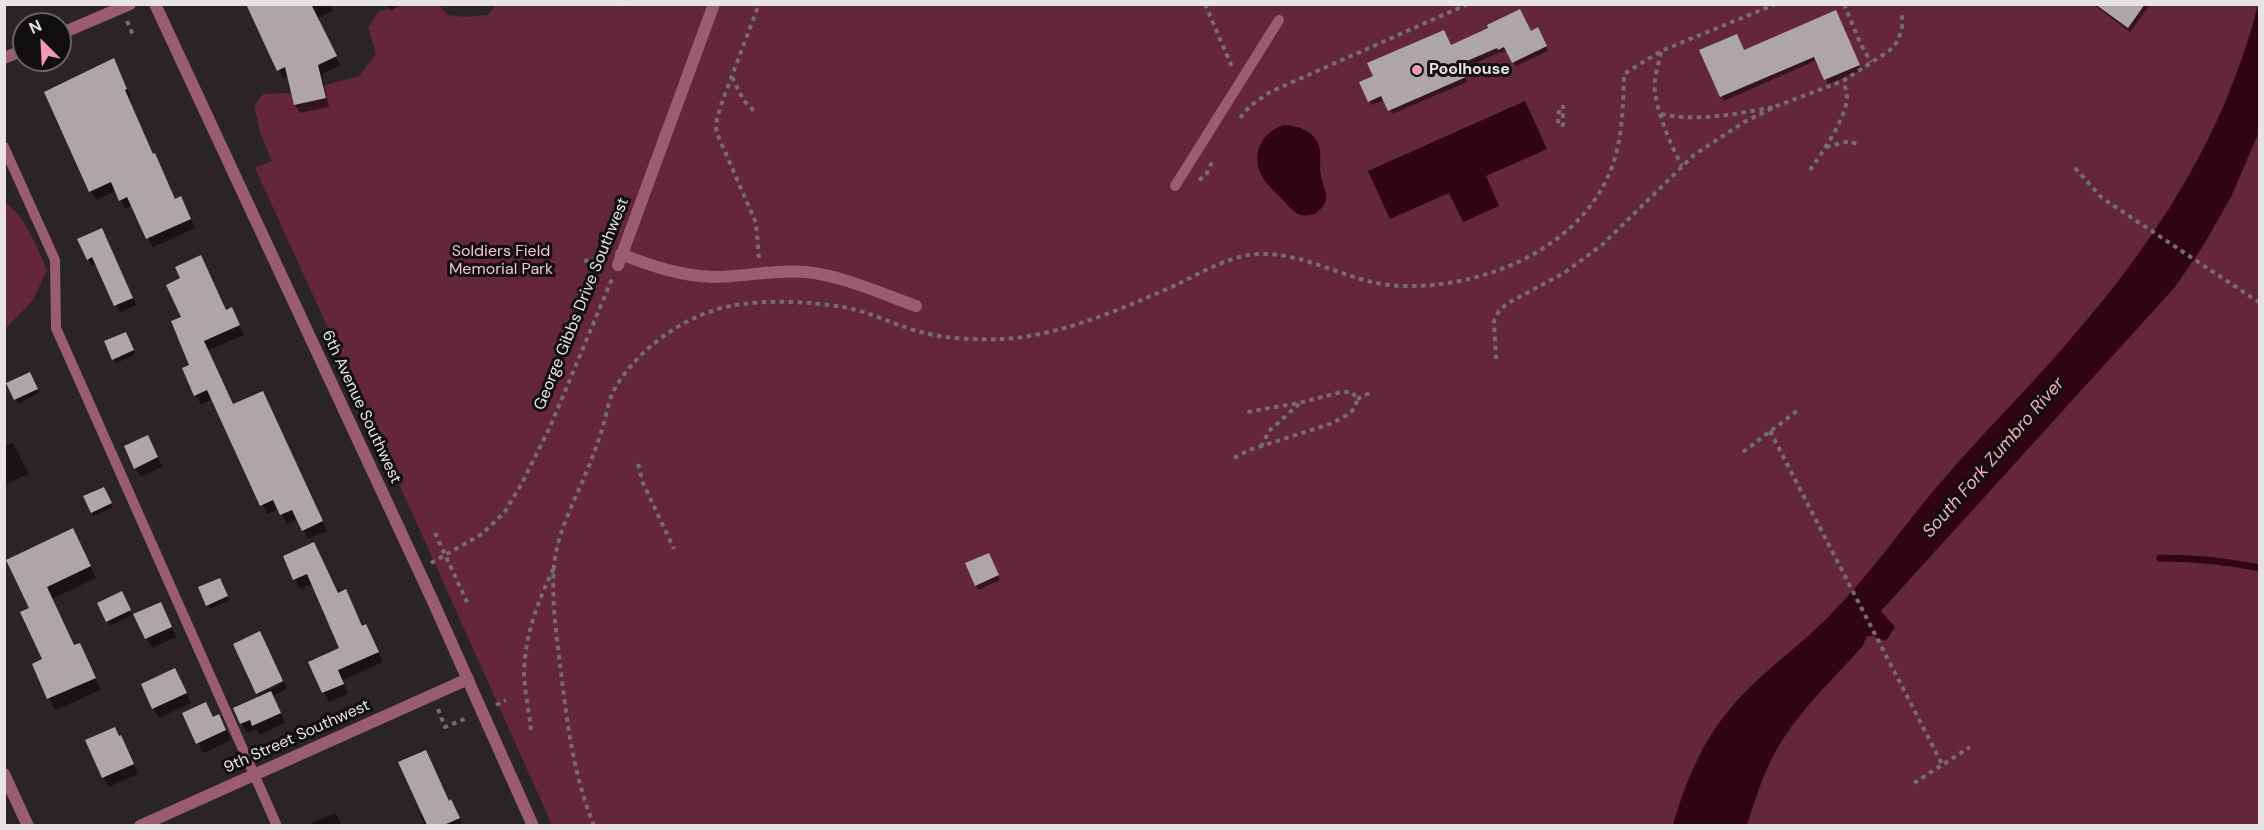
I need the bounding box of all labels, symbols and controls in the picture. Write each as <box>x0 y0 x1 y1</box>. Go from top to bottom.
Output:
north arrow <box>12 12 72 72</box>
text: N <box>26 15 45 39</box>
place label: Poolhouse <box>1429 60 1510 80</box>
marker: Poolhouse <box>1410 63 1424 77</box>
street label: George Gibbs Drive Southwest <box>531 195 633 413</box>
park label: Soldiers Field Memorial Park <box>449 242 553 280</box>
street label: 6th Avenue Southwest <box>317 327 405 487</box>
water label: South Fork Zumbro River <box>1918 373 2070 543</box>
street label: 9th Street Southwest <box>221 696 373 778</box>

